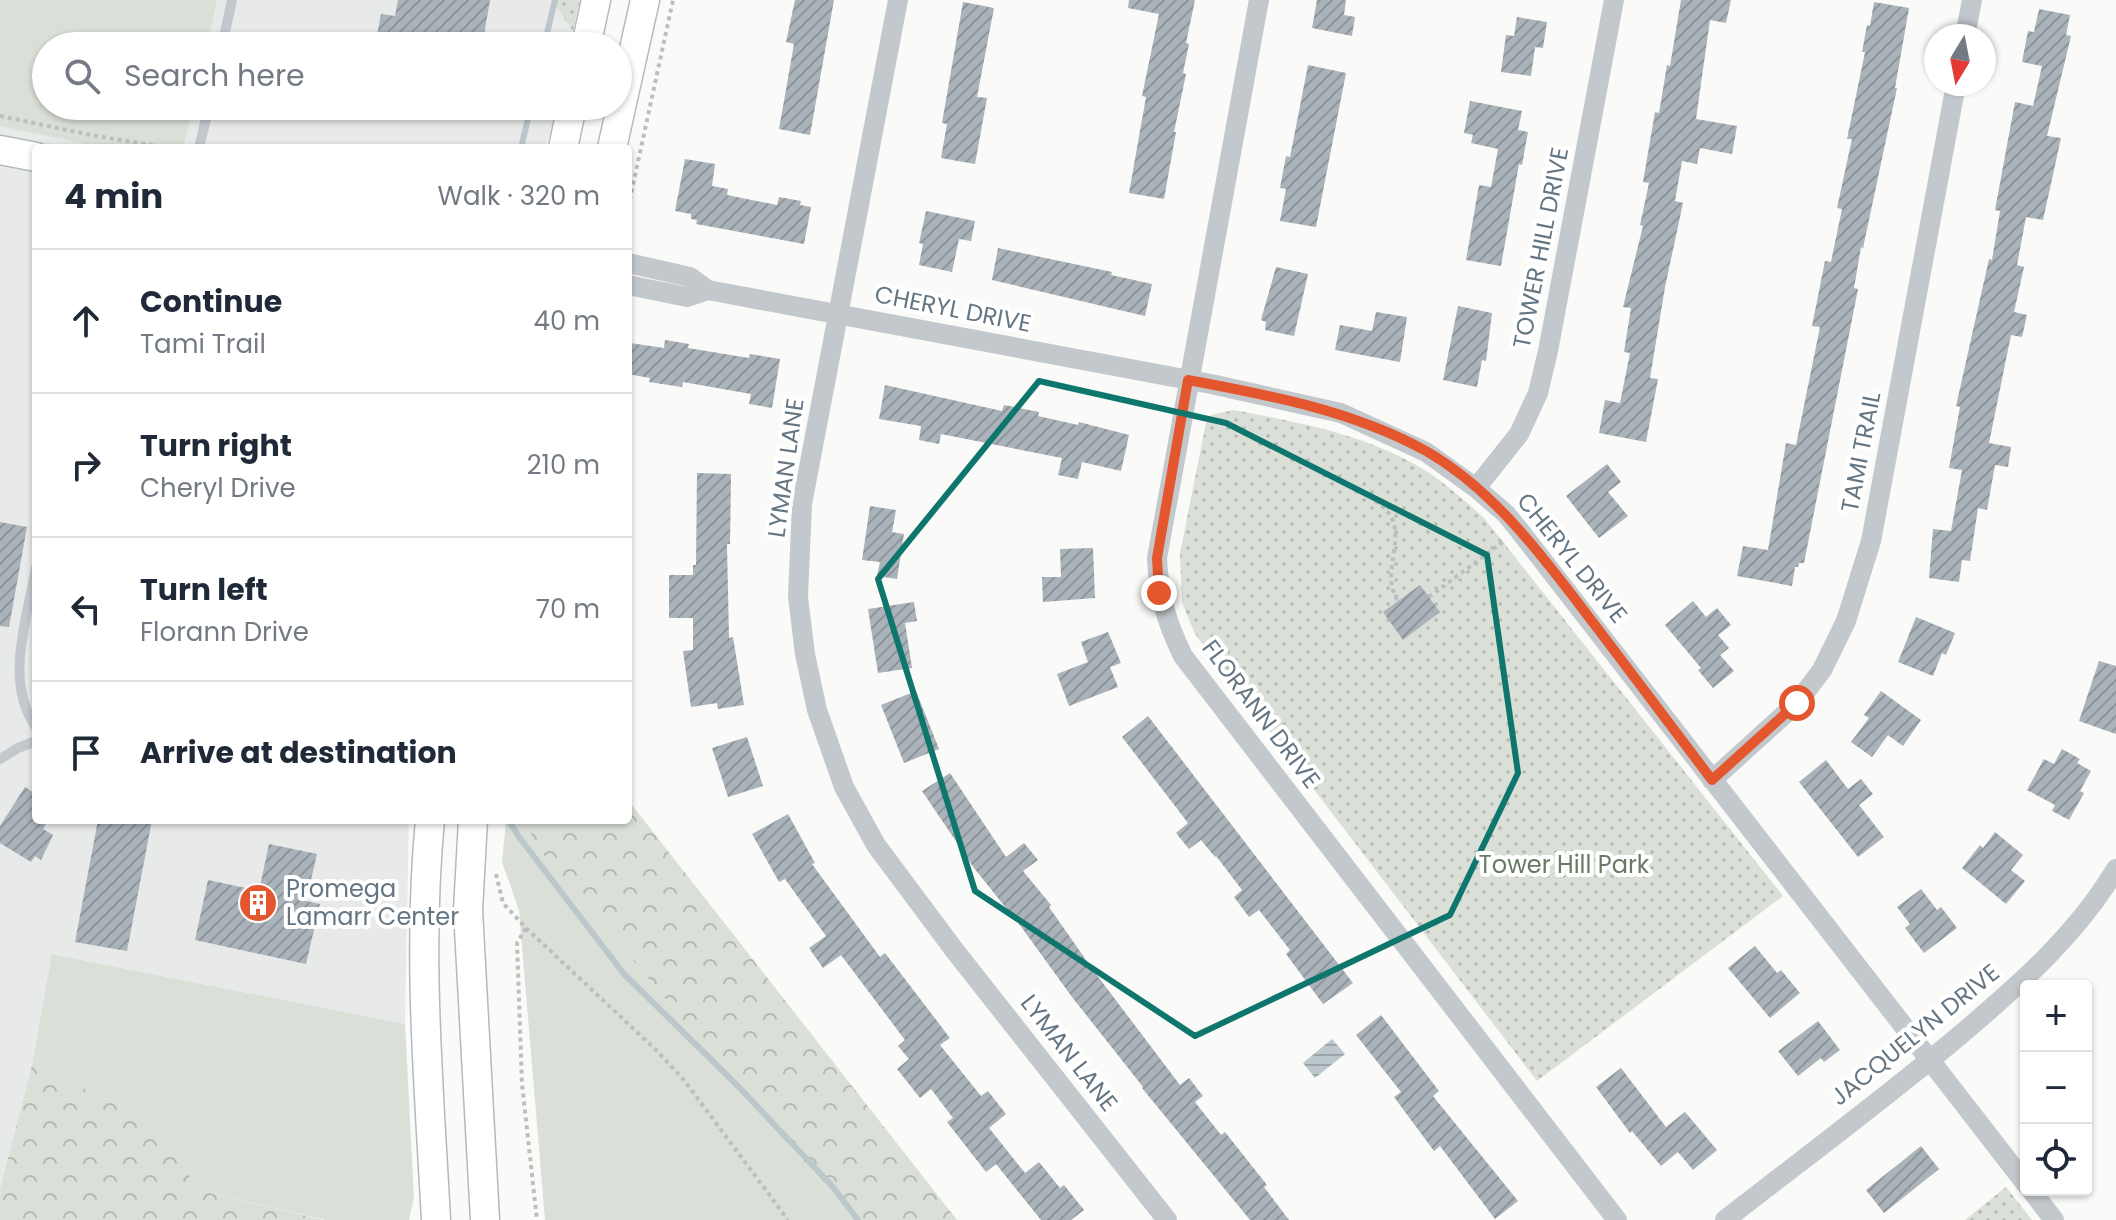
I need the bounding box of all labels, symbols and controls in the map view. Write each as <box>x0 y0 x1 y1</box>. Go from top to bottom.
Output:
north arrow <box>1924 24 1996 96</box>
search box <box>32 32 632 120</box>
icon: search <box>60 54 104 98</box>
text: Search here <box>124 54 305 97</box>
street label: TOWER HILL DRIVE <box>1505 145 1576 351</box>
text: 4 min <box>64 172 163 220</box>
text: Walk · 320 m <box>438 178 600 214</box>
street label: CHERYL DRIVE <box>872 277 1034 340</box>
text: Continue <box>140 280 282 323</box>
icon: ahead <box>64 299 108 343</box>
text: 40 m <box>534 303 600 339</box>
text: Tami Trail <box>140 326 266 362</box>
street label: TAMI TRAIL <box>1833 389 1888 515</box>
street label: LYMAN LANE <box>759 396 812 540</box>
text: Turn right <box>140 424 292 467</box>
icon: right <box>64 443 108 487</box>
text: 210 m <box>527 447 600 483</box>
text: Cheryl Drive <box>140 470 296 506</box>
street label: CHERYL DRIVE <box>1510 486 1635 630</box>
text: Turn left <box>140 568 268 611</box>
route end <box>1141 575 1177 611</box>
icon: left <box>64 587 108 631</box>
text: 70 m <box>536 591 600 627</box>
text: Florann Drive <box>140 614 309 650</box>
street label: FLORANN DRIVE <box>1195 633 1328 795</box>
route start <box>1779 685 1815 721</box>
icon: arrive <box>64 731 108 775</box>
text: Arrive at destination <box>140 731 457 774</box>
park label: Tower Hill Park <box>1479 848 1650 881</box>
place label: Promega Lamarr Center <box>286 872 459 933</box>
building icon: Promega Lamarr Center <box>237 882 279 924</box>
street label: JACQUELYN DRIVE <box>1823 956 2006 1113</box>
map controls <box>2020 980 2092 1196</box>
button: + <box>2020 980 2092 1052</box>
street label: LYMAN LANE <box>1013 987 1126 1118</box>
button: − <box>2020 1052 2092 1124</box>
button: locate <box>2020 1124 2092 1196</box>

